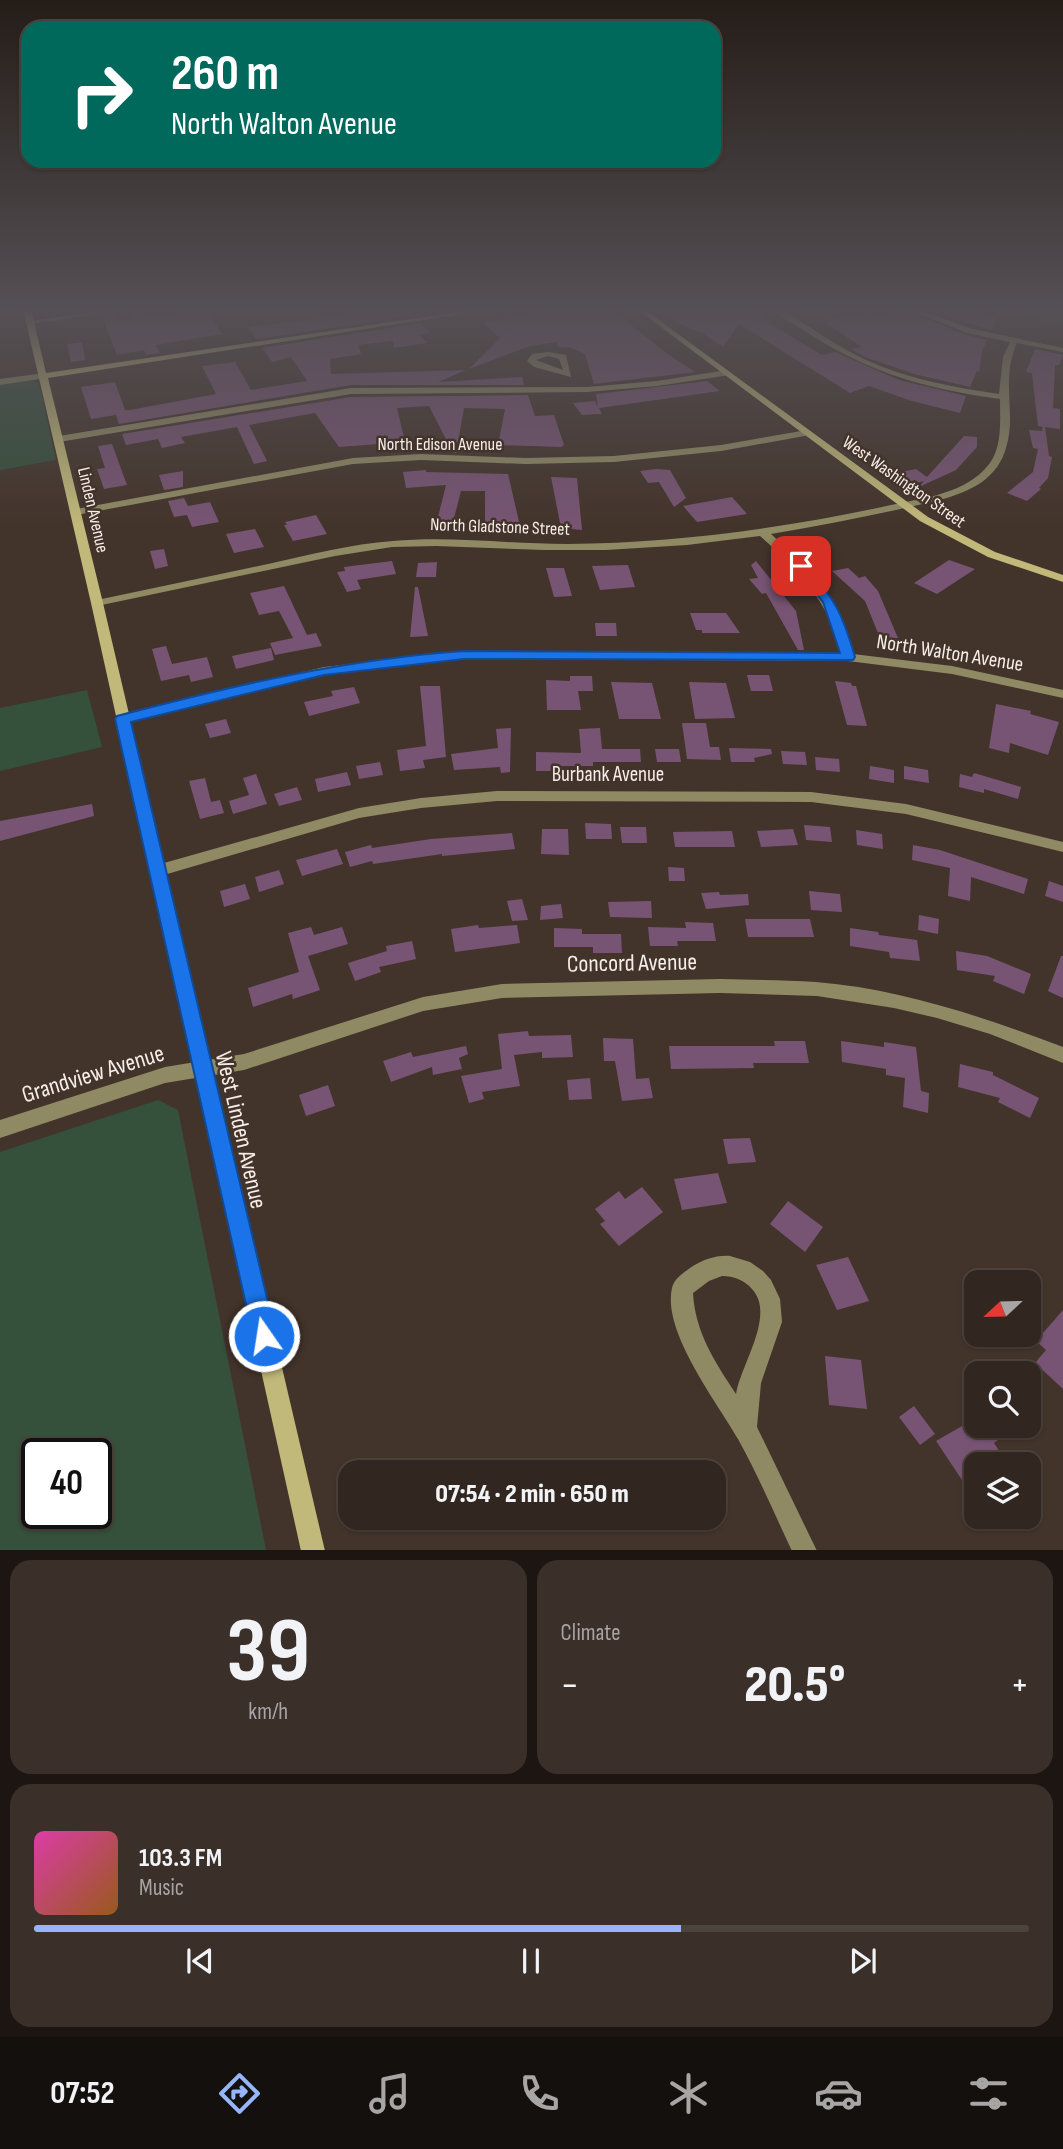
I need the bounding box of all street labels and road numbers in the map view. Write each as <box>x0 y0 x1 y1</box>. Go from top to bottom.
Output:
street label: West Washington Street <box>838 432 970 533</box>
street label: North Edison Avenue <box>378 434 502 455</box>
street label: Linden Avenue <box>73 465 113 555</box>
street label: North Gladstone Street <box>430 514 571 540</box>
street label: North Walton Avenue <box>875 629 1025 677</box>
street label: Burbank Avenue <box>552 762 664 787</box>
street label: Concord Avenue <box>567 947 697 979</box>
street label: Grandview Avenue <box>18 1039 168 1109</box>
street label: West Linden Avenue <box>209 1048 273 1212</box>

